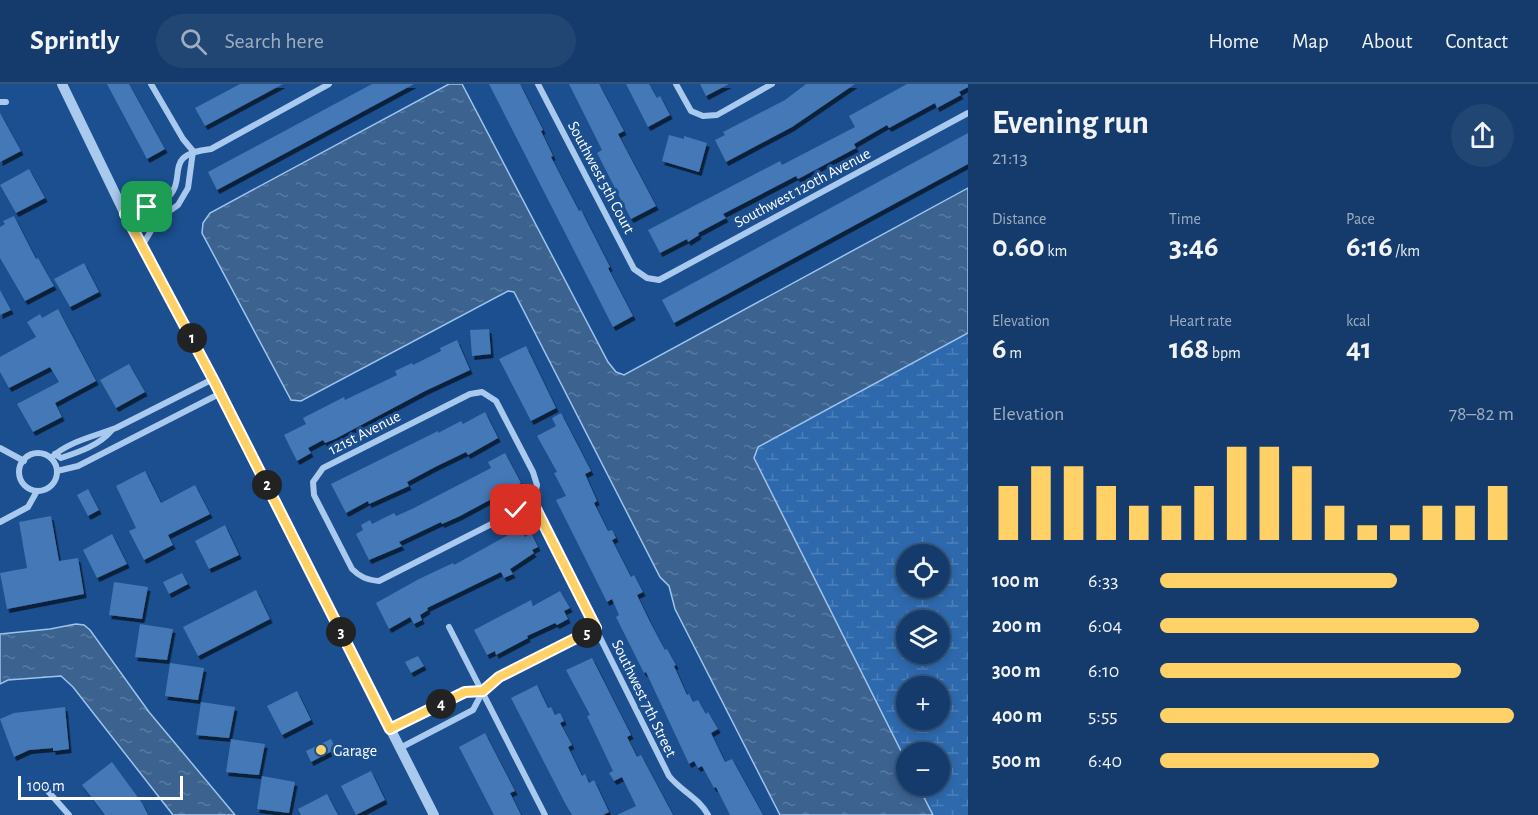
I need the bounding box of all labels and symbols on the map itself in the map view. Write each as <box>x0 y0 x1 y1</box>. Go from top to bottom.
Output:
street label: Southwest 5th Court <box>565 119 637 236</box>
street label: Southwest 120th Avenue <box>732 145 873 231</box>
pin <box>121 181 172 232</box>
pin: 1 <box>177 323 207 353</box>
street label: 121st Avenue <box>326 408 403 458</box>
pin: 2 <box>252 470 282 500</box>
pin <box>490 484 541 535</box>
pin: 3 <box>326 617 356 647</box>
pin: 5 <box>572 618 602 648</box>
street label: Southwest 7th Street <box>609 637 679 760</box>
pin: 4 <box>426 689 456 719</box>
marker: Garage <box>314 743 328 757</box>
place label: Garage <box>333 743 377 759</box>
scale bar <box>18 773 183 800</box>

